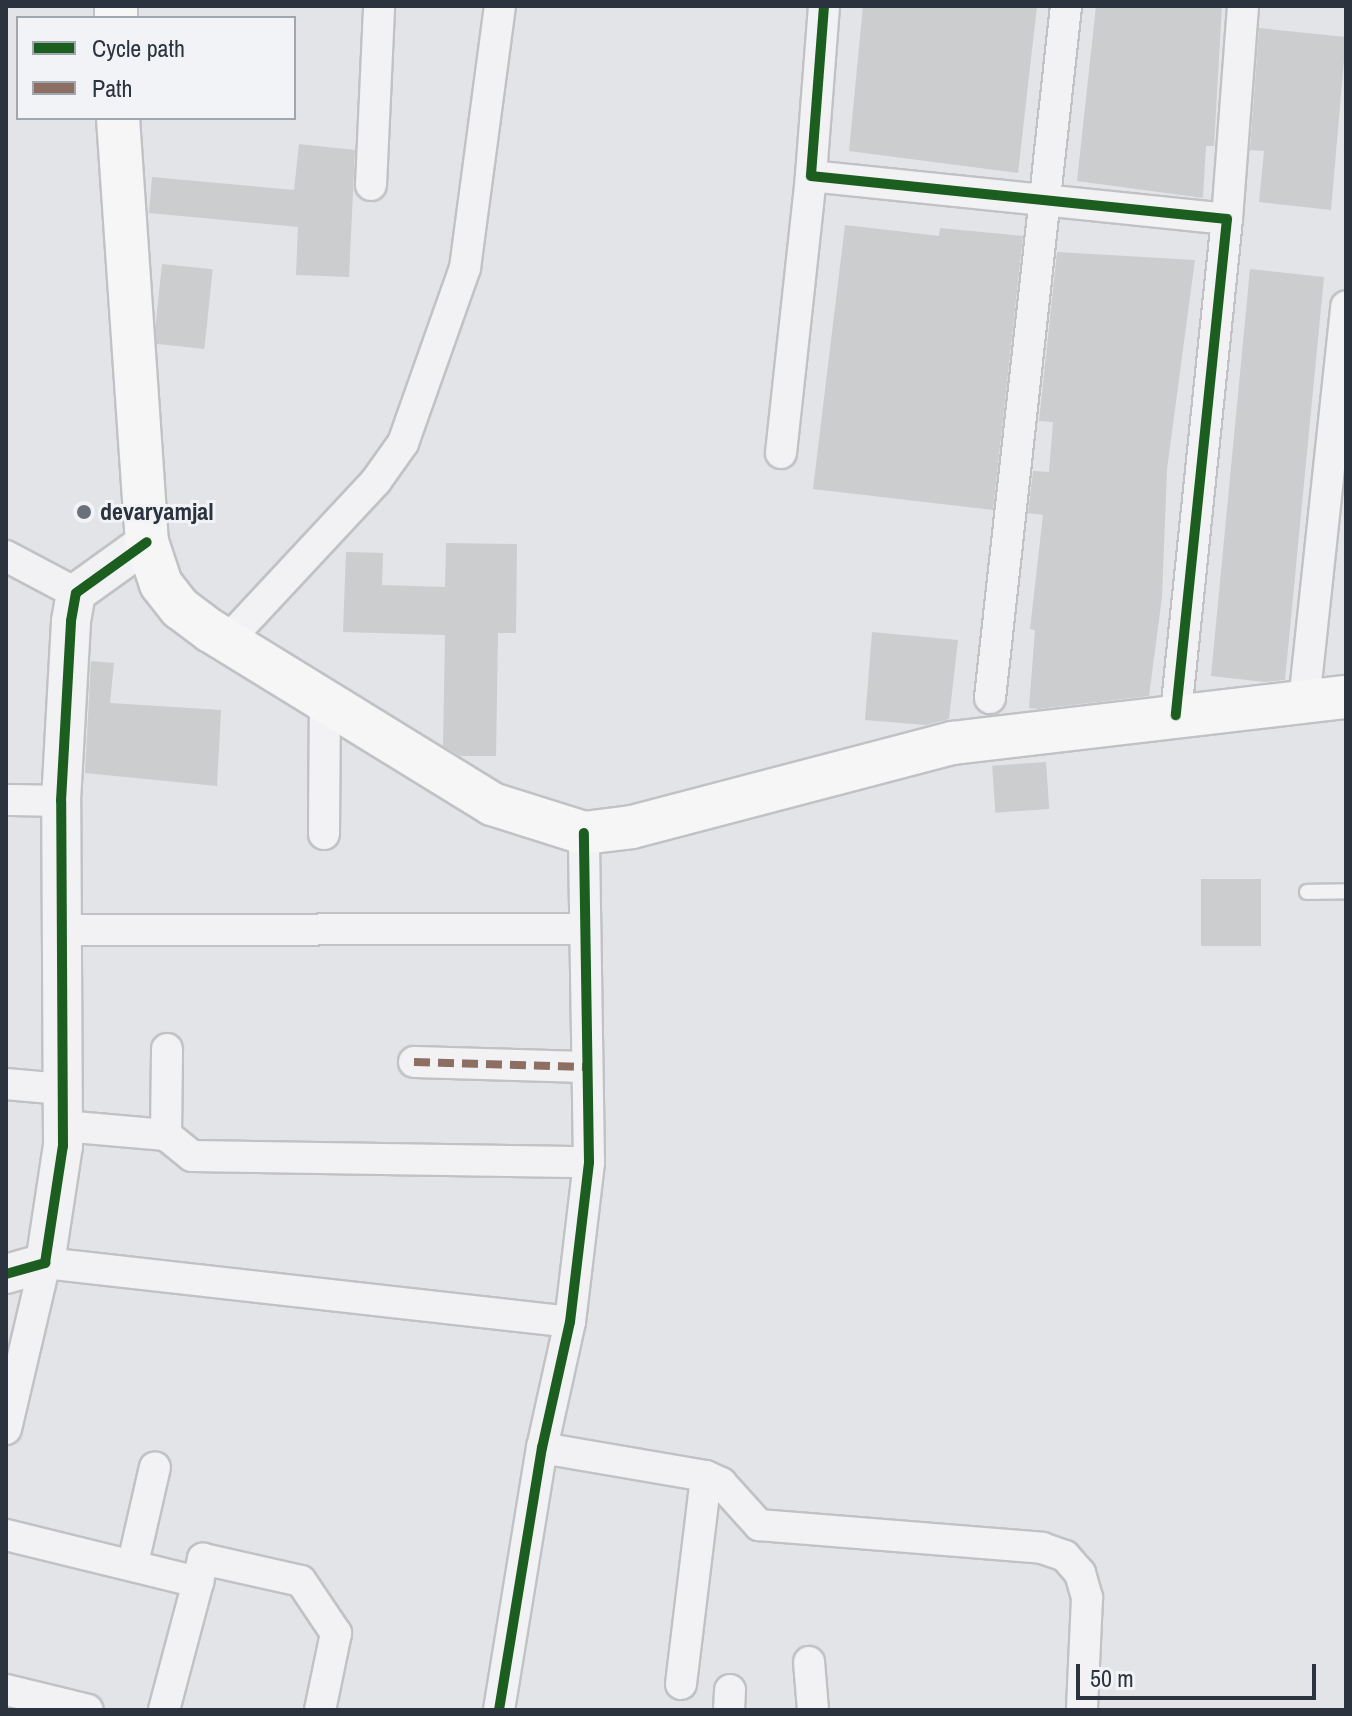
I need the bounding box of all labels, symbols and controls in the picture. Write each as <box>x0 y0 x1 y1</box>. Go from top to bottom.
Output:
legend <box>16 16 296 120</box>
text: Cycle path <box>92 32 185 64</box>
text: Path <box>92 72 133 104</box>
place label: devaryamjal <box>100 498 214 526</box>
marker: devaryamjal <box>75 503 93 521</box>
scale bar <box>1080 1648 1320 1698</box>
text: 50 m <box>1090 1662 1134 1694</box>

